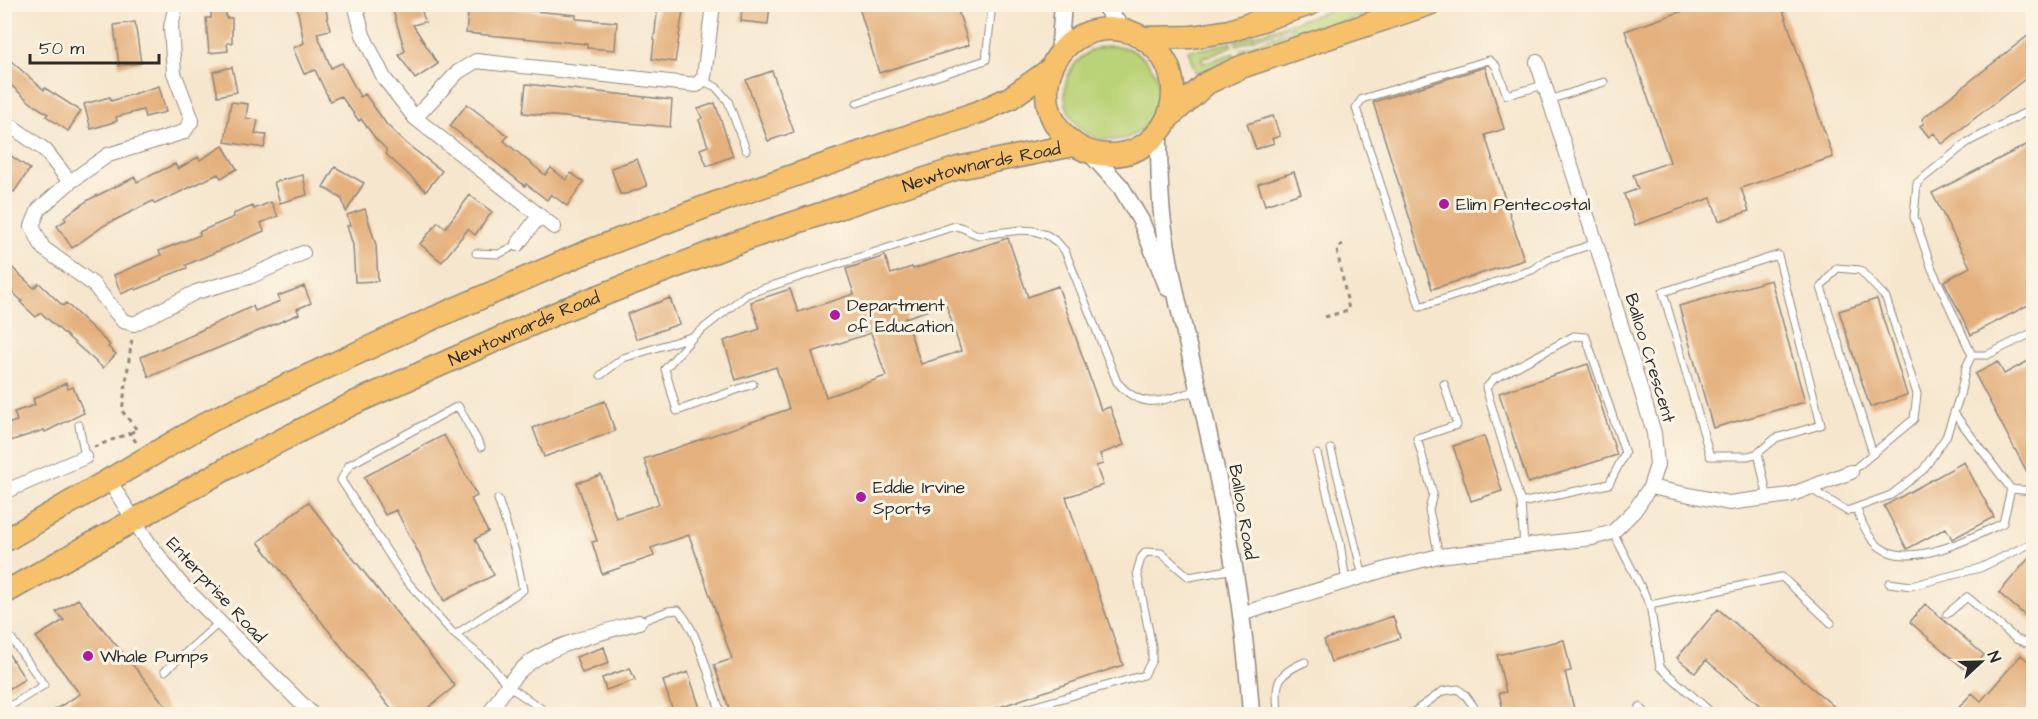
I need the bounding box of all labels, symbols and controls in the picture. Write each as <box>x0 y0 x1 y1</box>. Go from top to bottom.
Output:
scale bar <box>30 27 159 65</box>
text: 50 m <box>39 36 84 61</box>
street label: Newtownards Road <box>899 135 1063 198</box>
place label: Elim Pentecostal <box>1456 192 1591 217</box>
marker: Elim Pentecostal <box>1437 197 1451 211</box>
street label: Newtownards Road <box>444 285 603 372</box>
street label: Balloo Crescent <box>1618 290 1682 426</box>
place label: Department of Education <box>847 293 954 339</box>
marker: Department of Education <box>828 308 842 322</box>
street label: Balloo Road <box>1222 462 1264 562</box>
place label: Eddie Irvine Sports <box>873 475 965 521</box>
marker: Eddie Irvine Sports <box>854 490 868 504</box>
street label: Enterprise Road <box>160 532 272 648</box>
north arrow <box>1951 632 2011 692</box>
place label: Whale Pumps <box>100 644 208 669</box>
text: N <box>1982 648 2006 666</box>
marker: Whale Pumps <box>81 649 95 663</box>

